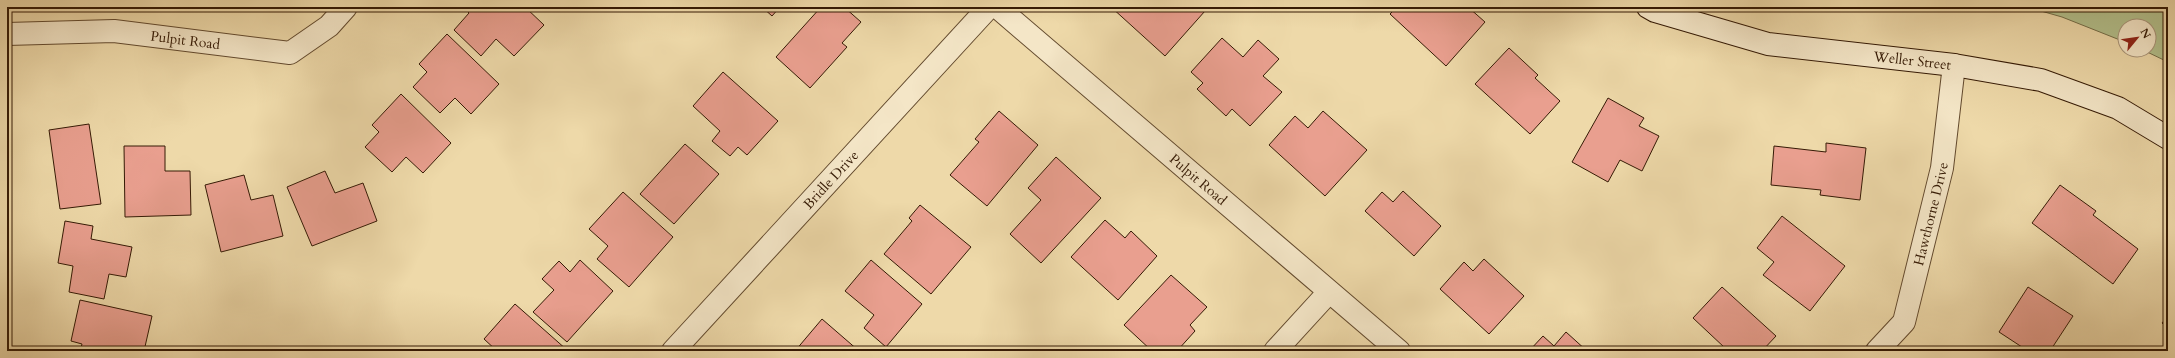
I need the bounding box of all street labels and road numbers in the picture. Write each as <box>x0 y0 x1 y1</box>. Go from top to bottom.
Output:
street label: Pulpit Road <box>149 27 222 54</box>
street label: Weller Street <box>1871 47 1953 75</box>
street label: Bridle Drive <box>799 146 863 213</box>
street label: Pulpit Road <box>1165 150 1231 210</box>
street label: Hawthorne Drive <box>1909 161 1953 268</box>

